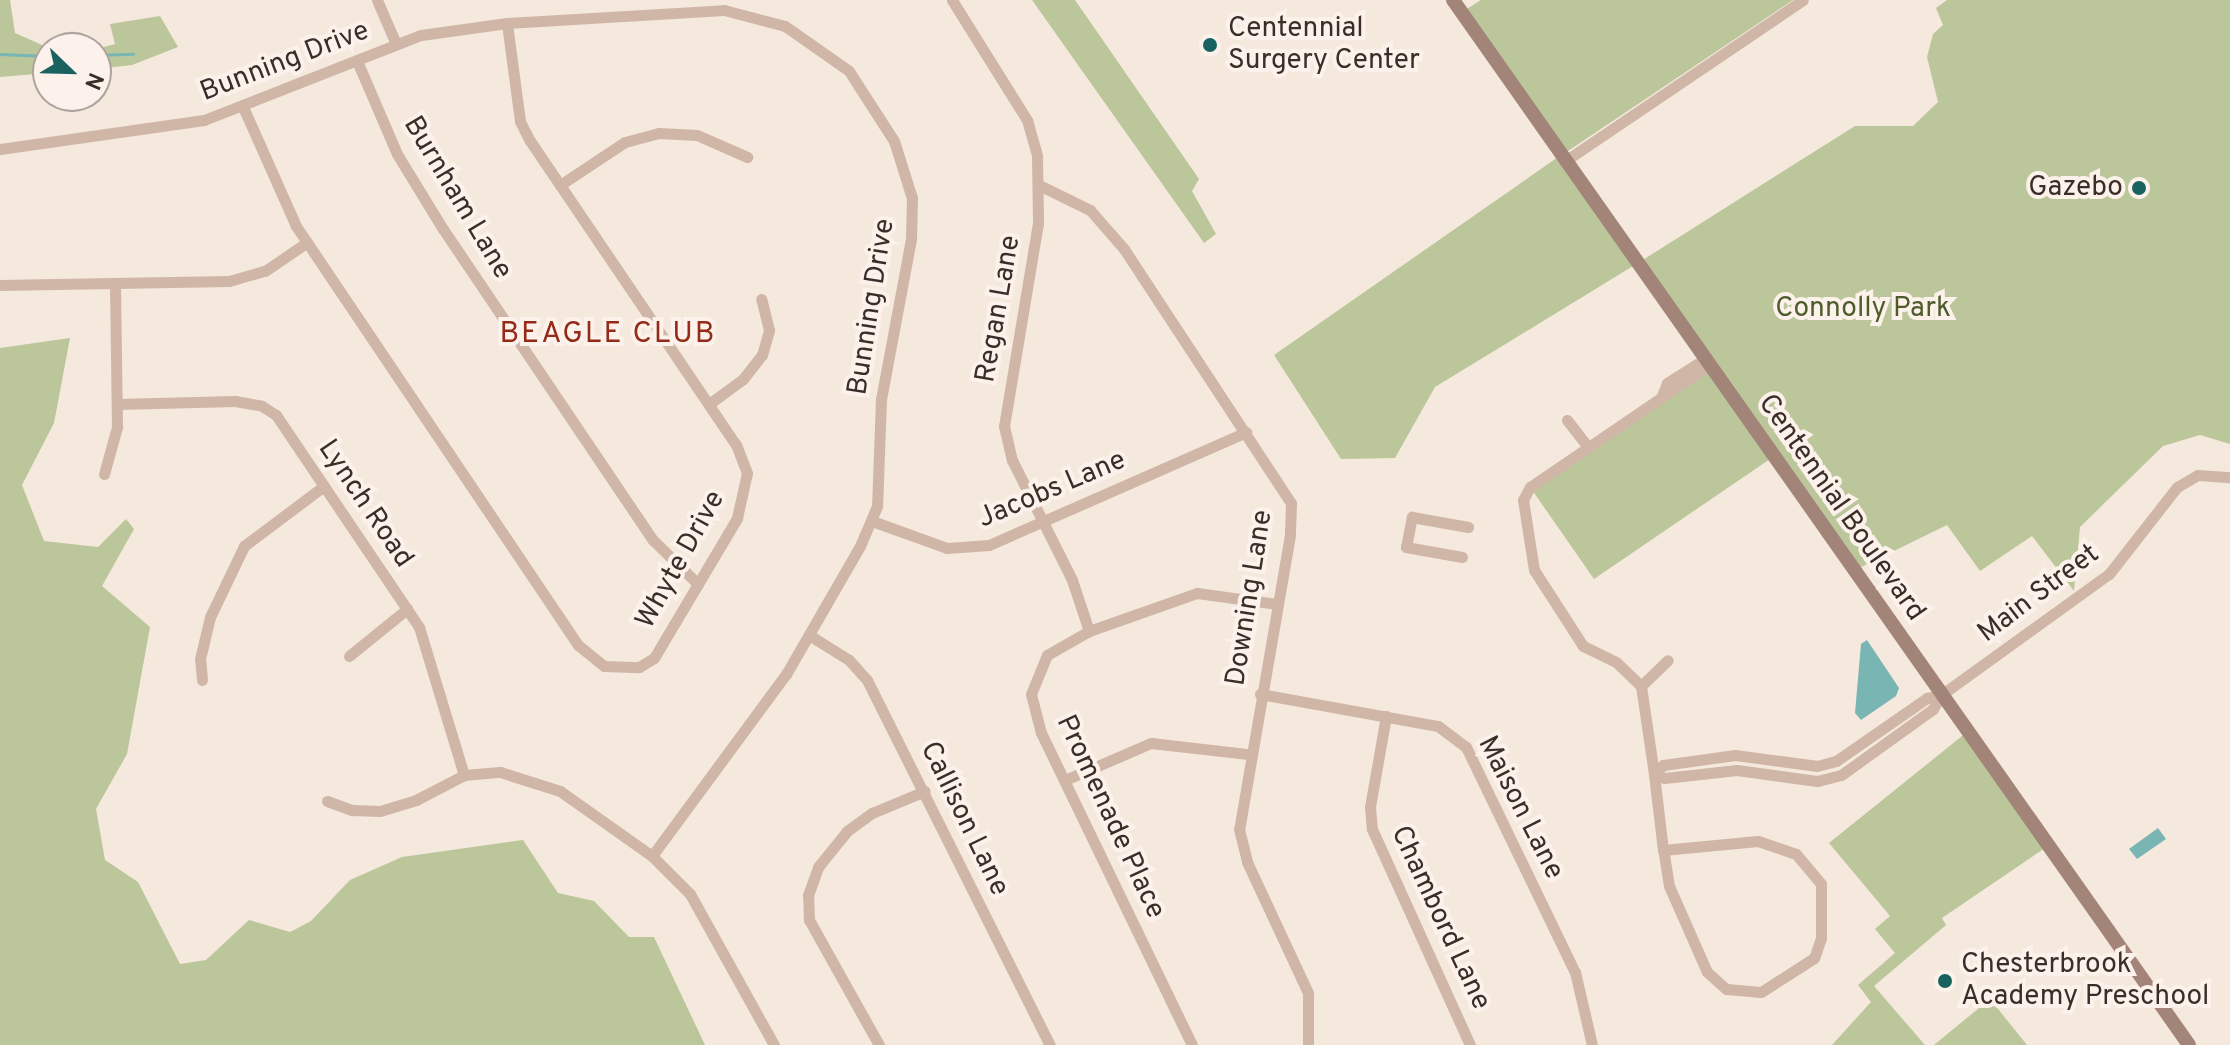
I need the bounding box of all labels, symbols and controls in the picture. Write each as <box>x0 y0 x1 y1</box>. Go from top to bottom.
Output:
place label: Centennial Surgery Center <box>1228 12 1420 78</box>
street label: Bunning Drive <box>196 14 374 110</box>
north arrow <box>32 32 112 112</box>
marker: Centennial Surgery Center <box>1199 34 1221 56</box>
text: N <box>77 68 108 93</box>
street label: Burnham Lane <box>395 110 519 286</box>
place label: Gazebo <box>2028 171 2123 205</box>
marker: Gazebo <box>2130 179 2148 197</box>
street label: Bunning Drive <box>841 216 903 398</box>
street label: Regan Lane <box>970 233 1028 385</box>
park label: Connolly Park <box>1775 292 1951 326</box>
district label: BEAGLE CLUB <box>499 317 717 353</box>
street label: Centennial Boulevard <box>1750 388 1932 628</box>
street label: Lynch Road <box>310 434 420 574</box>
street label: Jacobs Lane <box>973 444 1131 536</box>
street label: Whyte Drive <box>629 485 733 635</box>
street label: Downing Lane <box>1220 508 1280 688</box>
street label: Main Street <box>1972 538 2106 650</box>
street label: Promenade Place <box>1048 710 1172 924</box>
street label: Maison Lane <box>1470 731 1570 885</box>
street label: Callison Lane <box>912 736 1016 902</box>
street label: Chambord Lane <box>1383 821 1497 1015</box>
place label: Chesterbrook Academy Preschool <box>1961 948 2209 1014</box>
marker: Chesterbrook Academy Preschool <box>1936 972 1954 990</box>

